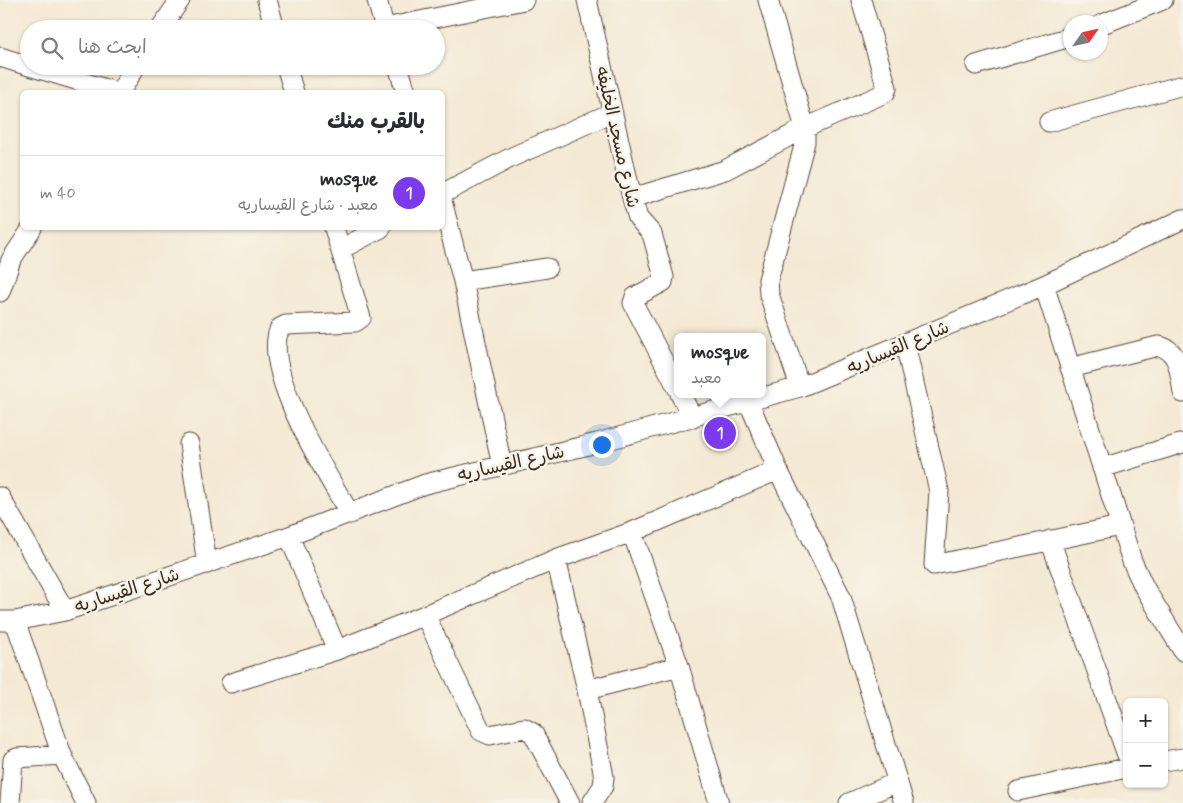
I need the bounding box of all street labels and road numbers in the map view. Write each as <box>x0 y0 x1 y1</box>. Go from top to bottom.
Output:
street label: شارع مسجد الخليفه <box>589 64 645 210</box>
street label: شارع القيساريه <box>844 316 953 380</box>
street label: شارع القيساريه <box>455 440 567 488</box>
street label: شارع القيساريه <box>72 563 183 619</box>

